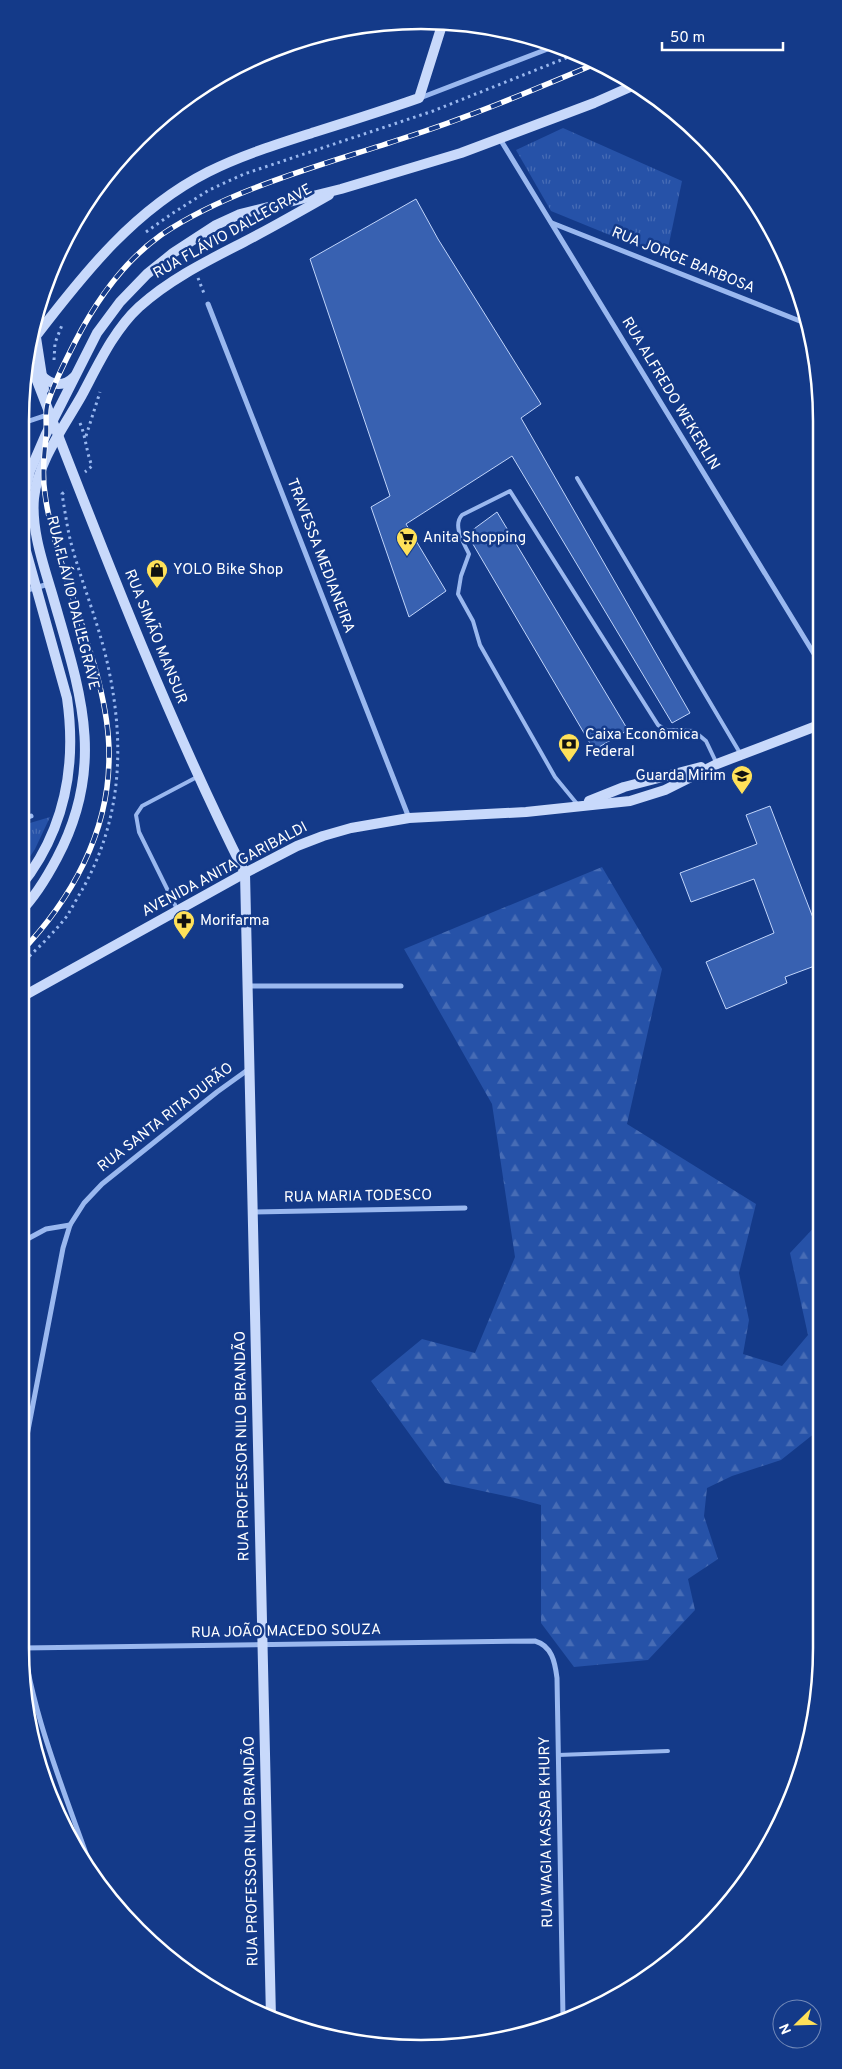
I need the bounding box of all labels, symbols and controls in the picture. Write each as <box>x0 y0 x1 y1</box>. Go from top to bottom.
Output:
scale bar <box>662 20 783 52</box>
text: 50 m <box>670 29 705 48</box>
street label: RUA FLÁVIO DALLEGRAVE <box>150 179 316 284</box>
street label: RUA JORGE BARBOSA <box>608 224 758 298</box>
street label: RUA ALFREDO WEKERLIN <box>617 314 723 474</box>
street label: TRAVESSA MEDIANEIRA <box>282 476 358 636</box>
street label: RUA FLÁVIO DALLEGRAVE <box>41 514 104 692</box>
supermarket icon: Anita Shopping <box>395 526 419 557</box>
place label: Anita Shopping <box>423 529 526 548</box>
shop icon: YOLO Bike Shop <box>145 558 169 589</box>
place label: YOLO Bike Shop <box>173 561 283 580</box>
street label: RUA SIMÃO MANSUR <box>119 567 192 707</box>
place label: Caixa Econômica Federal <box>585 726 699 762</box>
bank icon: Caixa Econômica Federal <box>557 732 581 763</box>
school or university icon: Guarda Mirim <box>730 764 754 795</box>
place label: Guarda Mirim <box>636 767 726 786</box>
street label: AVENIDA ANITA GARIBALDI <box>139 818 311 922</box>
pharmacy icon: Morifarma <box>172 909 196 940</box>
place label: Morifarma <box>200 912 269 931</box>
street label: RUA SANTA RITA DURÃO <box>94 1058 238 1177</box>
street label: RUA MARIA TODESCO <box>284 1186 432 1208</box>
street label: RUA PROFESSOR NILO BRANDÃO <box>230 1331 255 1561</box>
street label: RUA JOÃO MACEDO SOUZA <box>191 1620 381 1643</box>
street label: RUA PROFESSOR NILO BRANDÃO <box>239 1736 264 1966</box>
street label: RUA WAGIA KASSAB KHURY <box>536 1736 558 1928</box>
north arrow <box>772 1999 822 2049</box>
text: N <box>777 2021 796 2036</box>

